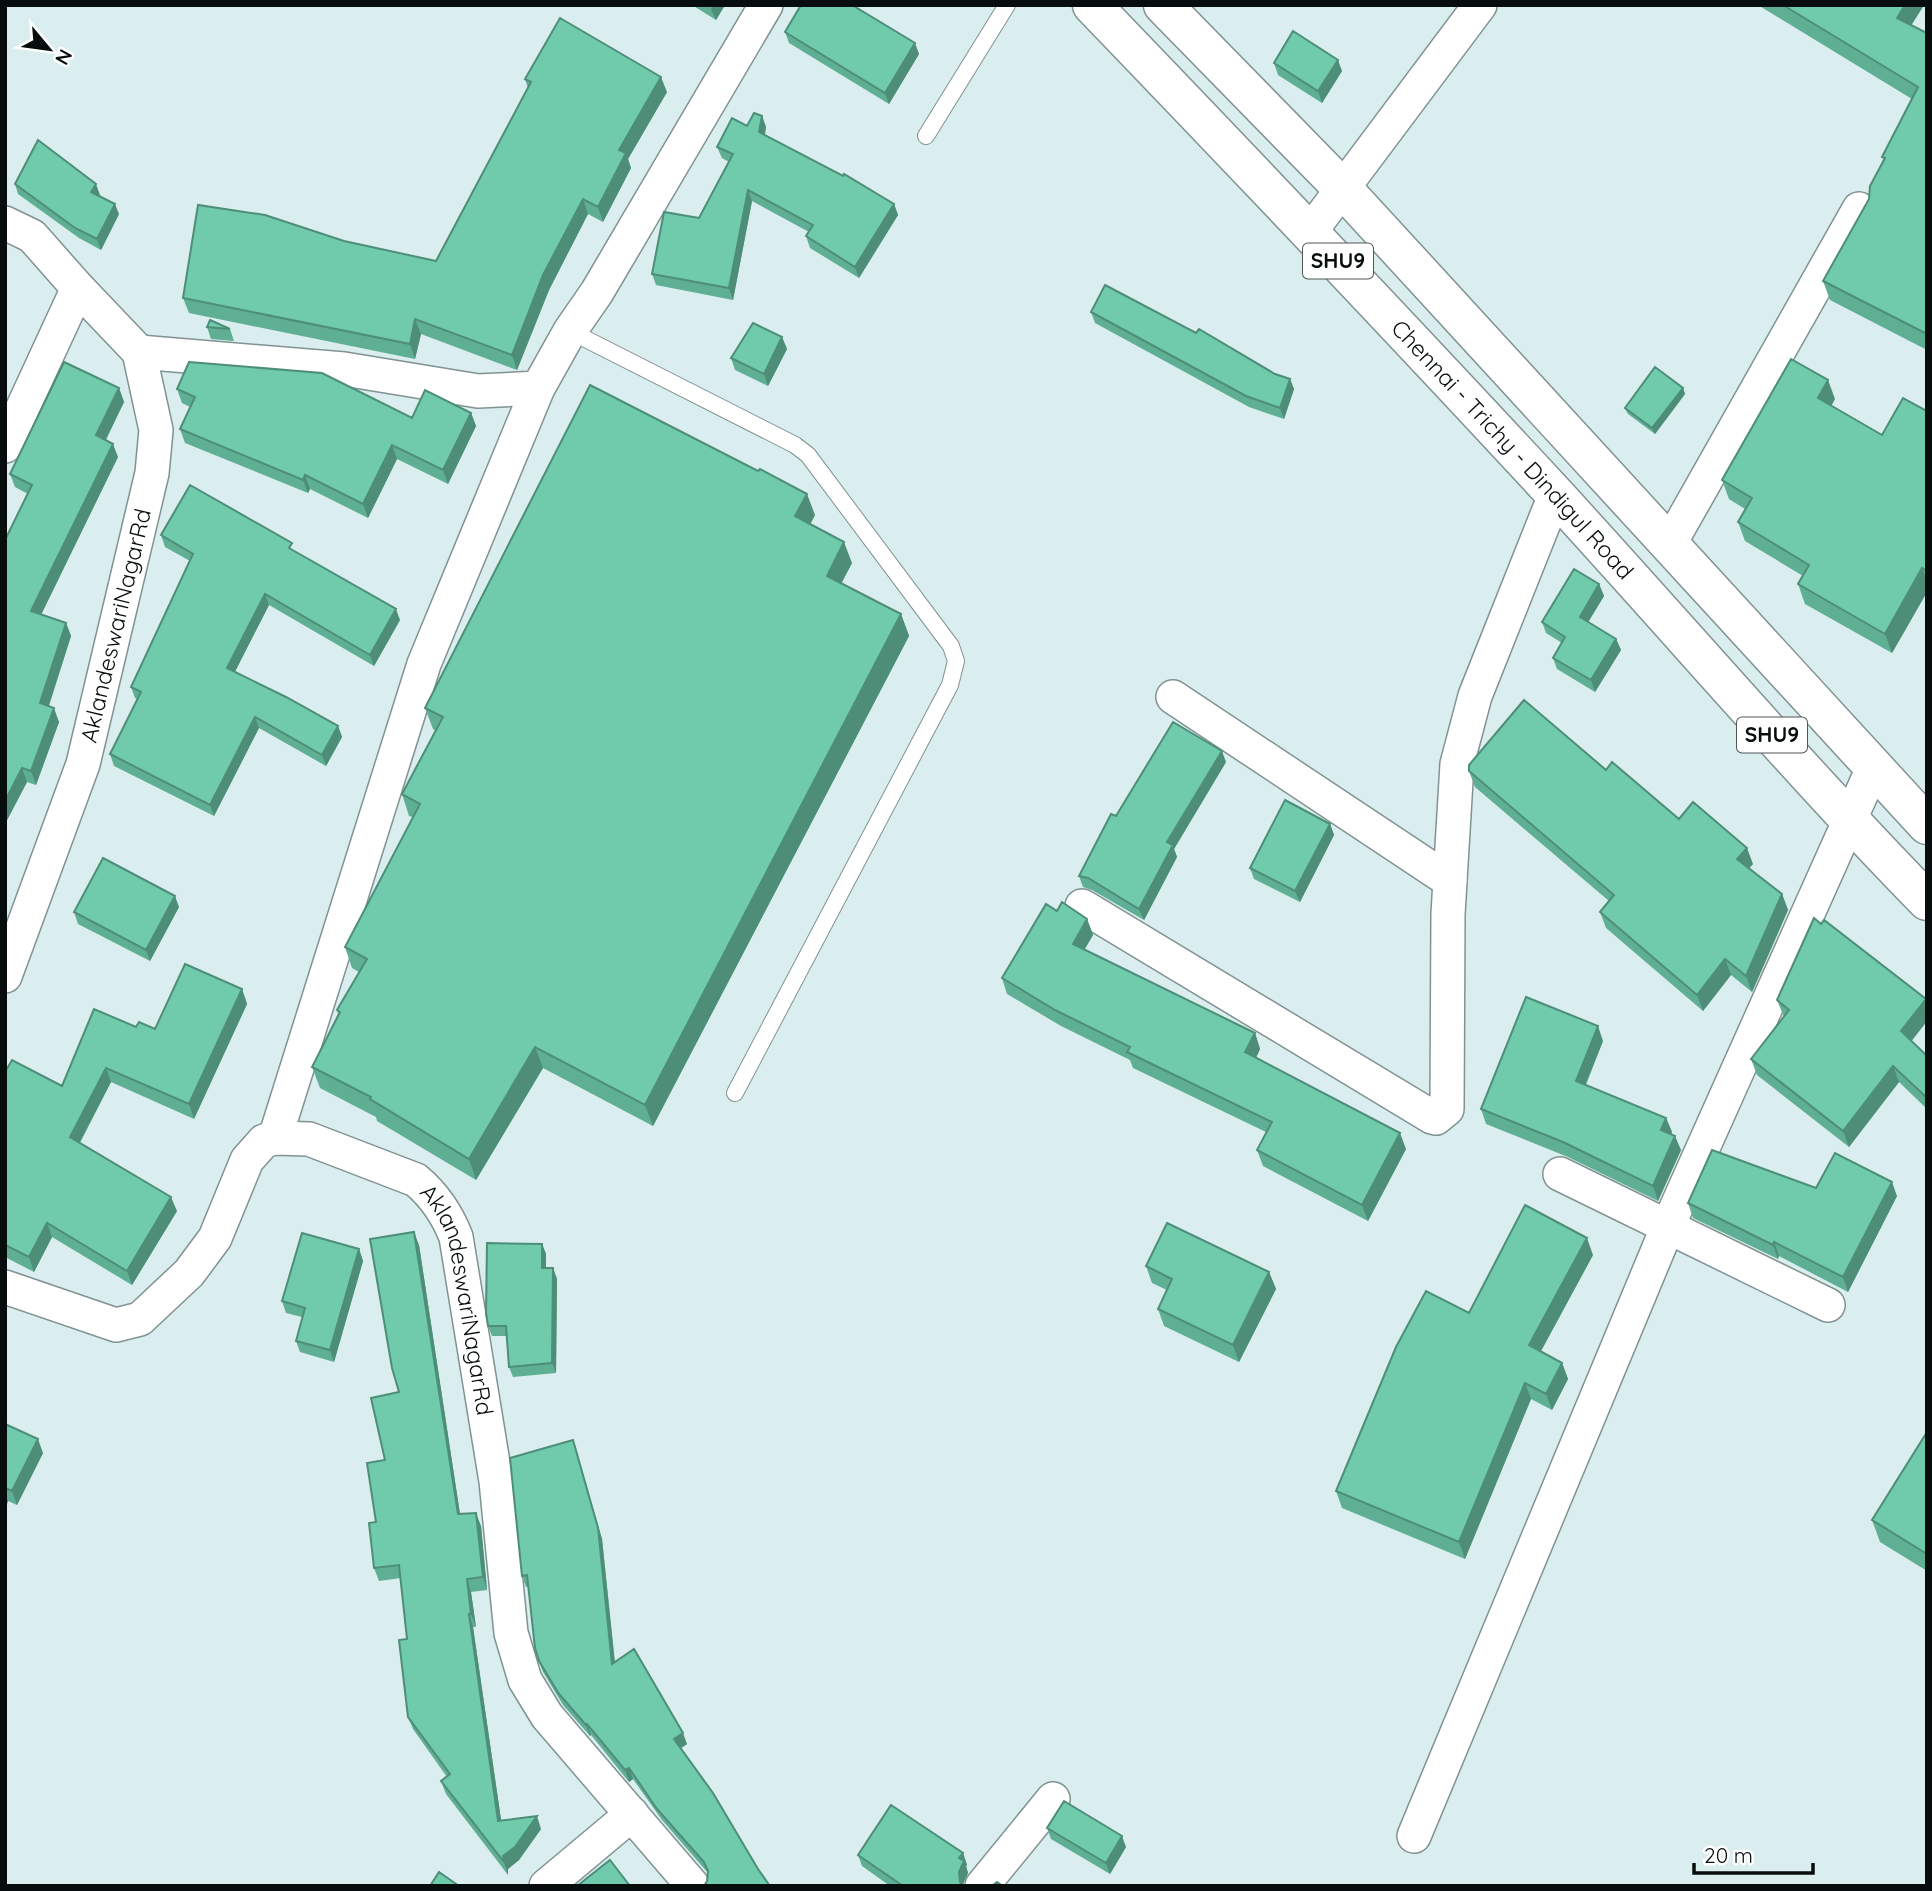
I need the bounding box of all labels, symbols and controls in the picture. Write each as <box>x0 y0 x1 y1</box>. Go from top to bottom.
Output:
north arrow <box>14 14 84 84</box>
text: N <box>50 45 78 69</box>
road number: SHU9 <box>1303 244 1373 278</box>
street label: Chennai - Trichy - Dindigul Road <box>1385 313 1640 585</box>
street label: AklandeswariNagarRd <box>74 506 157 745</box>
road number: SHU9 <box>1737 718 1807 752</box>
street label: AklandeswariNagarRd <box>414 1178 500 1418</box>
scale bar <box>1694 1832 1813 1876</box>
text: 20 m <box>1704 1842 1753 1868</box>

